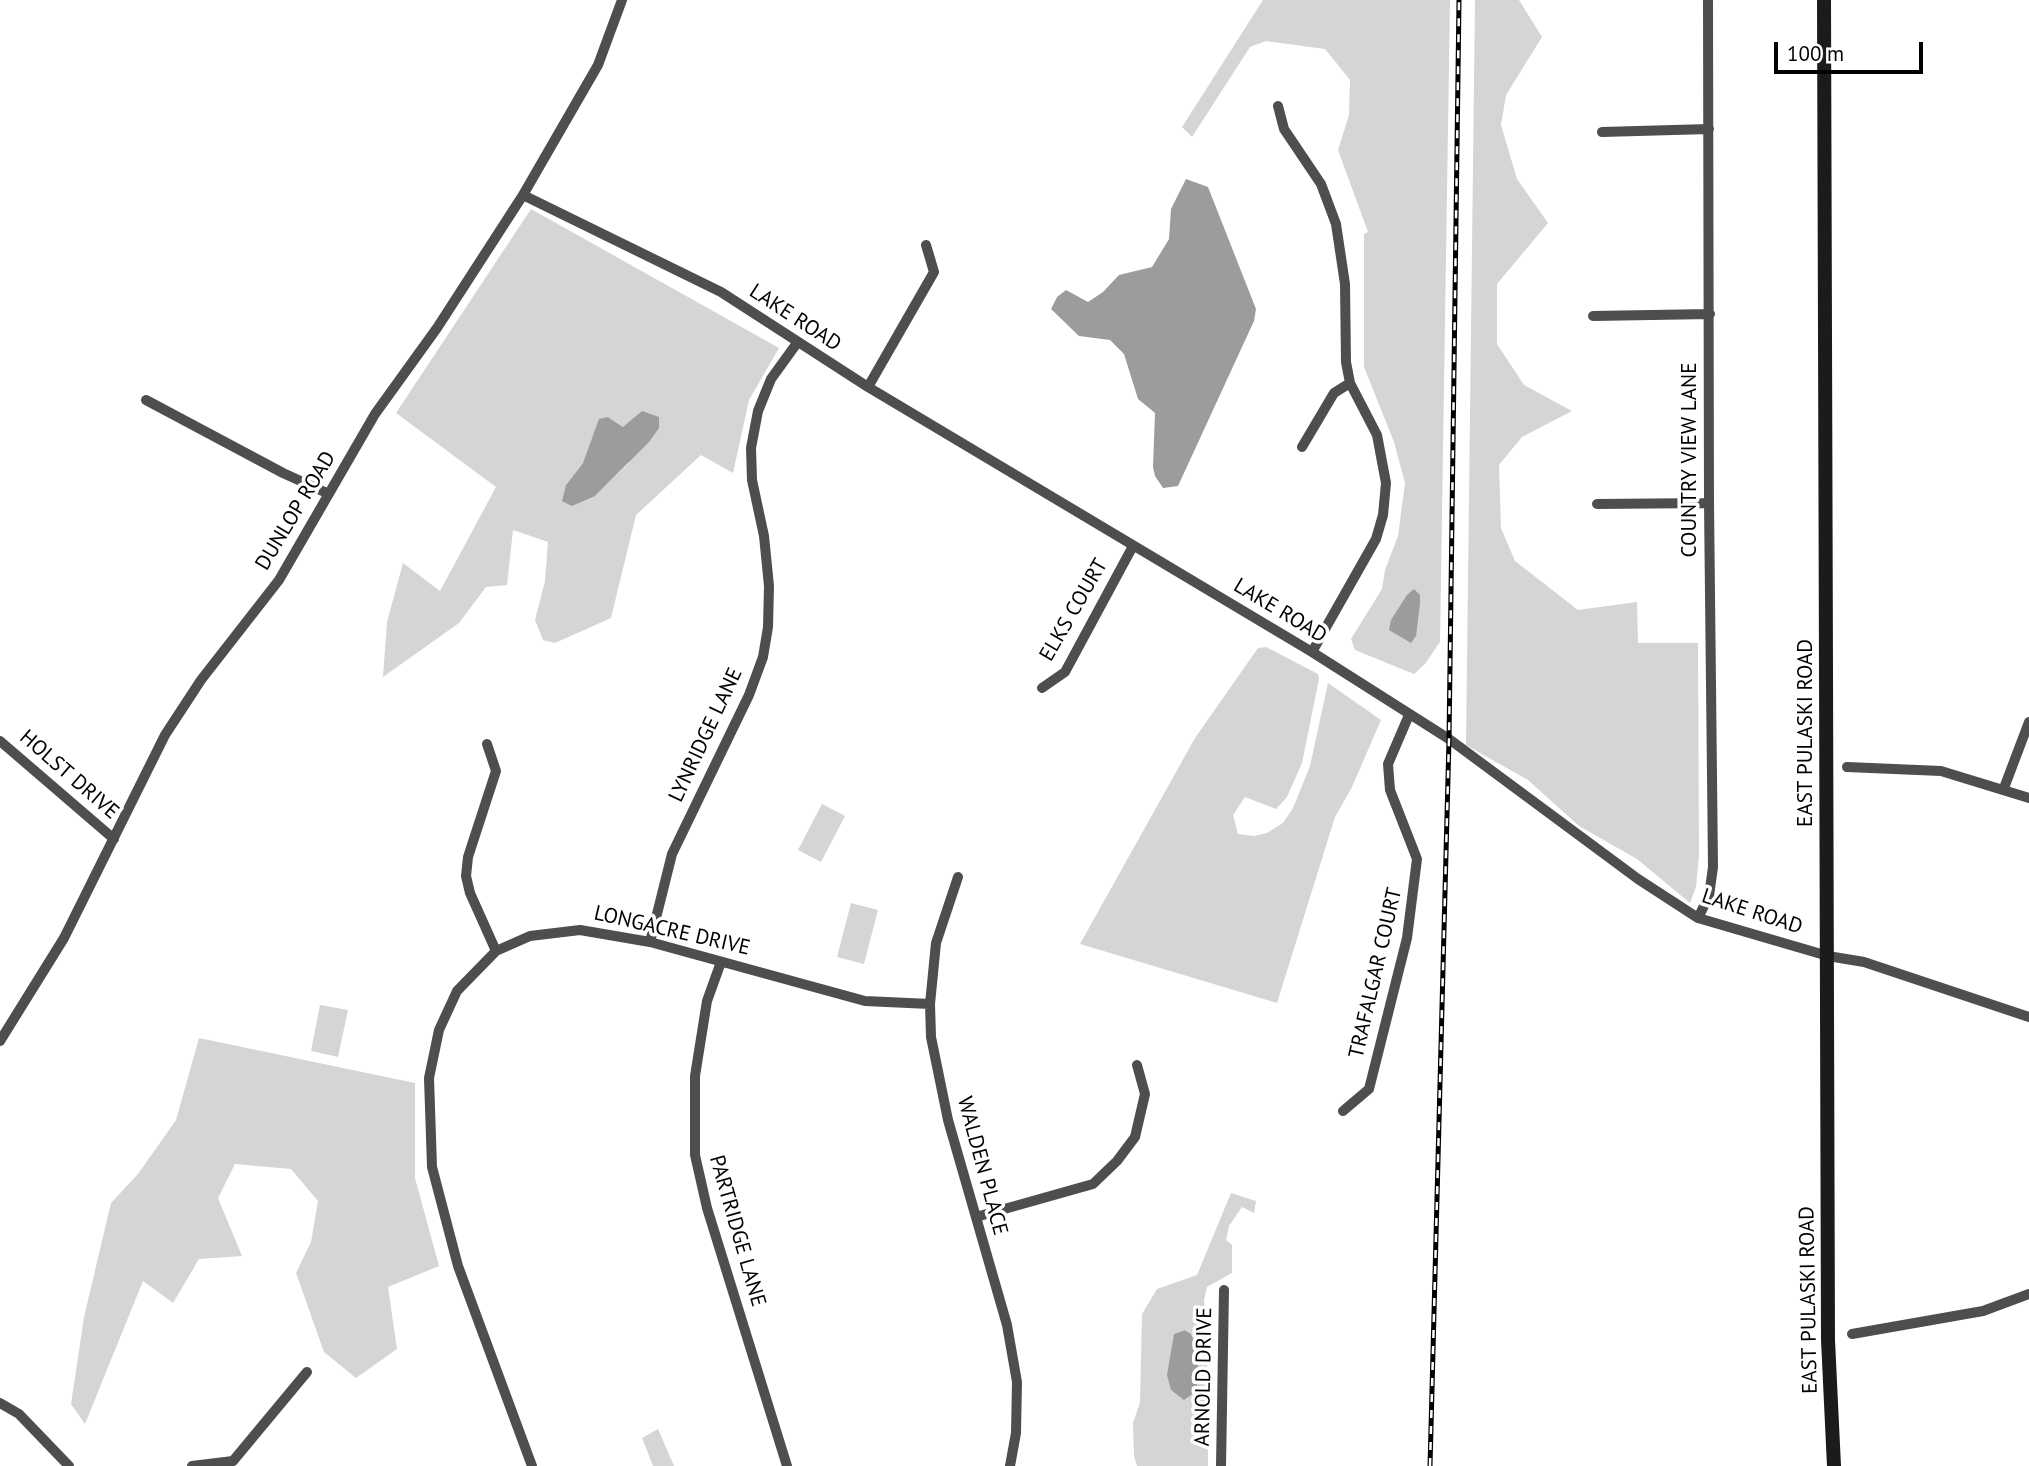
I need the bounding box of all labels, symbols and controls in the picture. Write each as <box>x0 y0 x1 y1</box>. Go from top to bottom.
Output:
scale bar <box>1777 28 1926 72</box>
text: 100 m <box>1787 40 1844 67</box>
street label: LAKE ROAD <box>744 279 846 357</box>
street label: COUNTRY VIEW LANE <box>1677 363 1703 557</box>
street label: DUNLOP ROAD <box>251 447 341 575</box>
street label: ELKS COURT <box>1035 554 1113 666</box>
street label: LAKE ROAD <box>1229 573 1331 649</box>
street label: EAST PULASKI ROAD <box>1793 639 1819 827</box>
street label: LYNRIDGE LANE <box>664 664 748 806</box>
street label: HOLST DRIVE <box>14 725 124 825</box>
street label: LAKE ROAD <box>1698 884 1806 940</box>
street label: TRAFALGAR COURT <box>1344 885 1408 1061</box>
street label: LONGACRE DRIVE <box>591 901 753 961</box>
street label: WALDEN PLACE <box>951 1094 1013 1238</box>
street label: PARTRIDGE LANE <box>703 1152 771 1310</box>
street label: EAST PULASKI ROAD <box>1795 1206 1823 1394</box>
street label: ARNOLD DRIVE <box>1190 1307 1218 1447</box>

